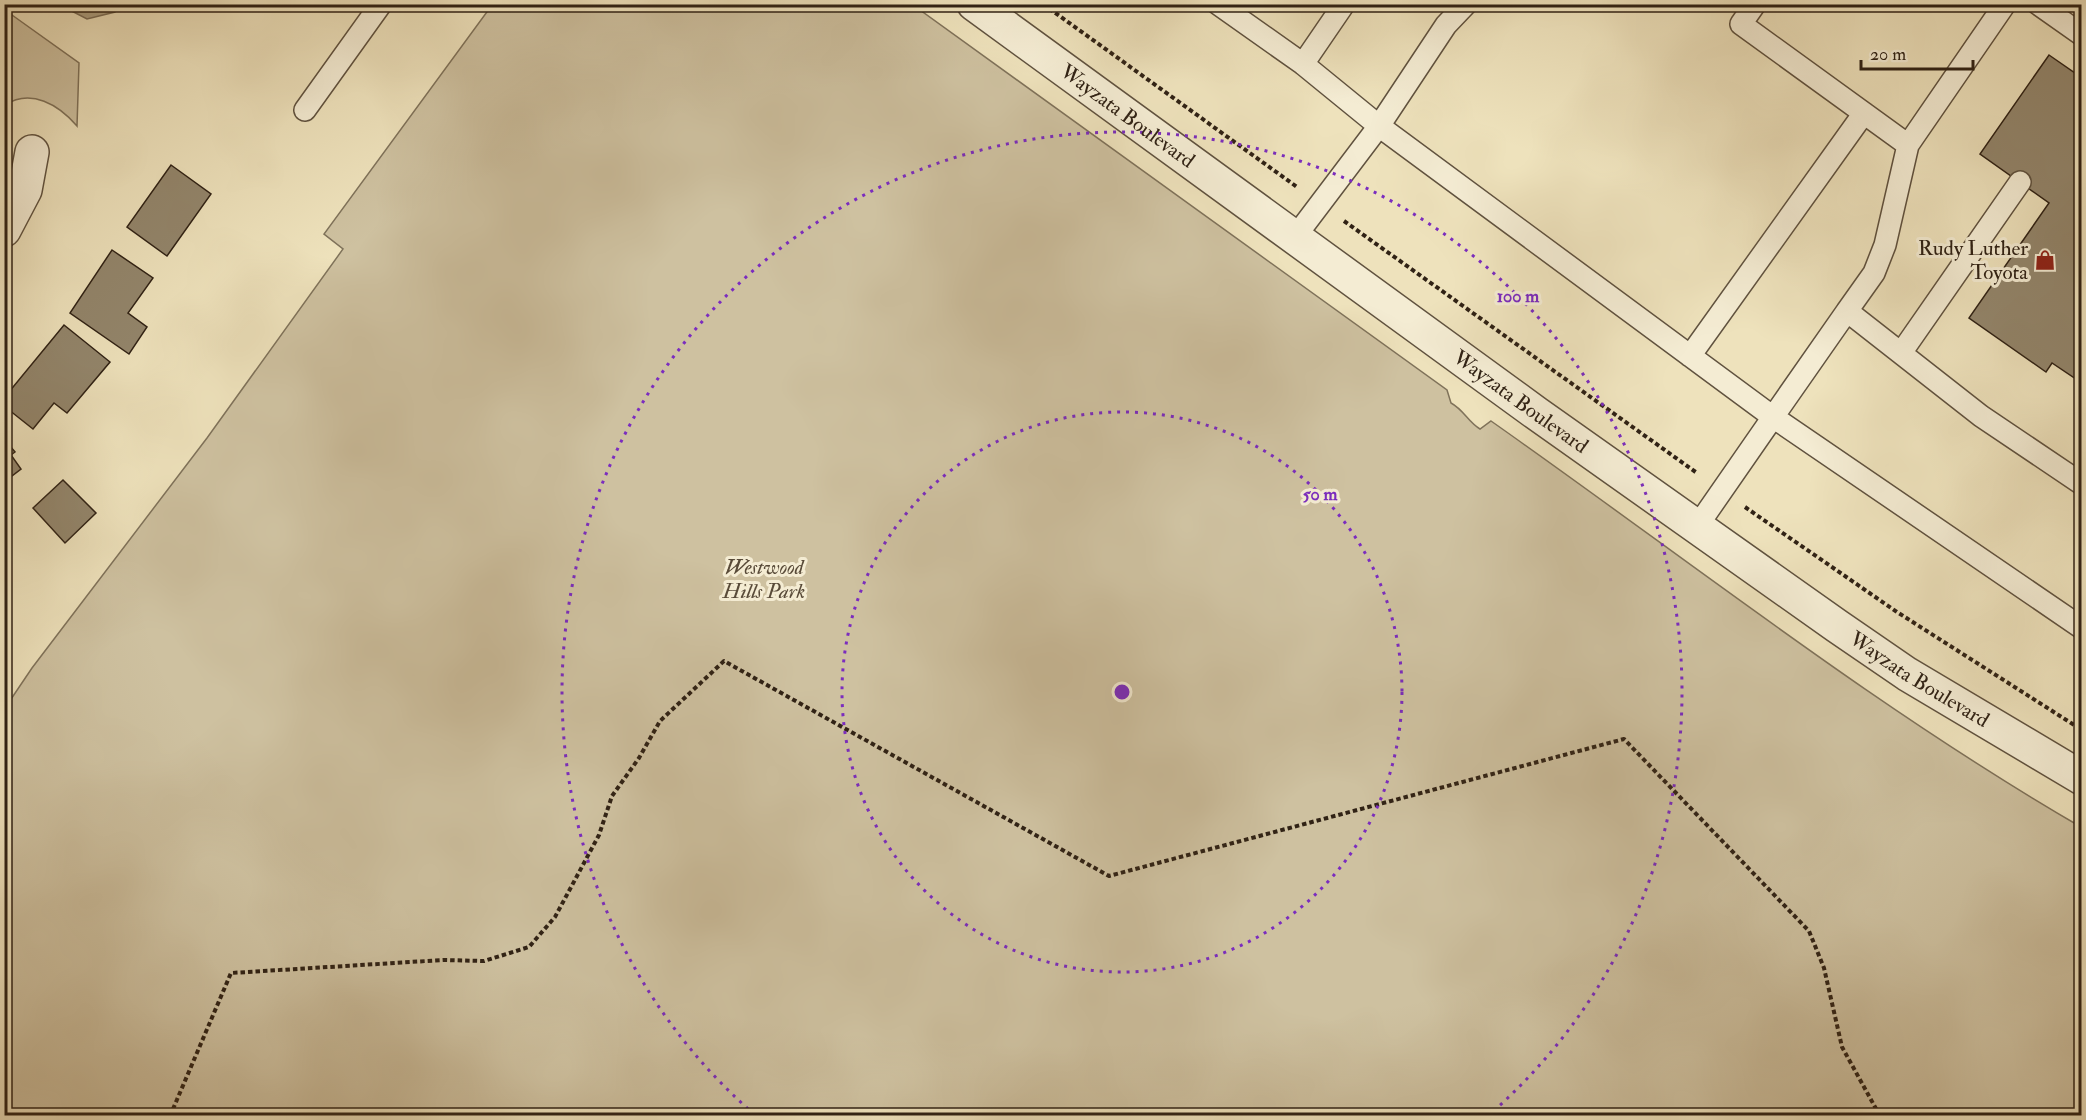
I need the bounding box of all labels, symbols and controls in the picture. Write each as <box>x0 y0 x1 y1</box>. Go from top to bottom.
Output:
scale bar <box>1861 33 1974 71</box>
text: 20 m <box>1870 43 1906 66</box>
street label: Wayzata Boulevard <box>1054 57 1201 174</box>
place label: Rudy Luther Toyota <box>1918 235 2028 286</box>
shop icon: Rudy Luther Toyota <box>2033 248 2057 272</box>
text: 100 m <box>1497 285 1540 308</box>
street label: Wayzata Boulevard <box>1447 343 1594 460</box>
text: 50 m <box>1303 483 1338 506</box>
park label: Westwood Hills Park <box>722 554 805 605</box>
street label: Wayzata Boulevard <box>1843 624 1995 734</box>
centre of rings <box>1112 682 1132 702</box>

